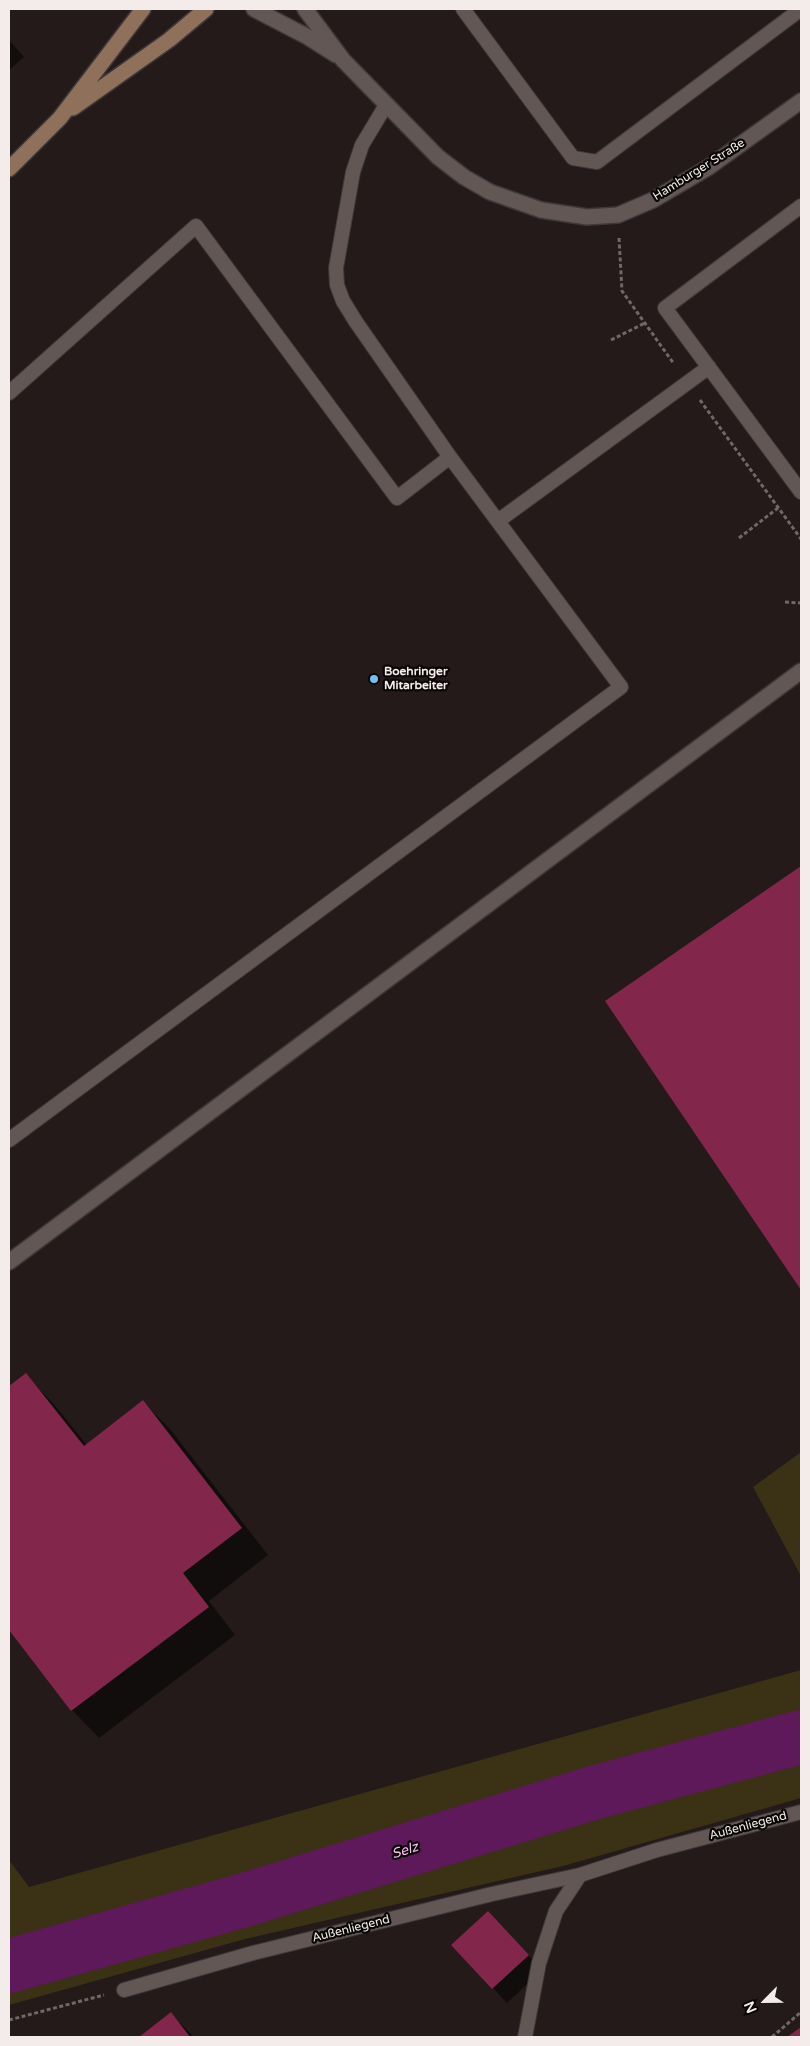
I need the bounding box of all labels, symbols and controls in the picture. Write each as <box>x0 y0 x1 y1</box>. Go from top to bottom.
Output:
street label: Hamburger Straße <box>651 136 747 204</box>
place label: Boehringer Mitarbeiter <box>384 665 448 693</box>
marker: Boehringer Mitarbeiter <box>368 673 380 685</box>
street label: Außenliegend <box>708 1809 788 1843</box>
water label: Selz <box>390 1839 420 1863</box>
street label: Außenliegend <box>311 1912 391 1946</box>
north arrow <box>740 1976 790 2026</box>
text: N <box>741 1999 761 2016</box>

